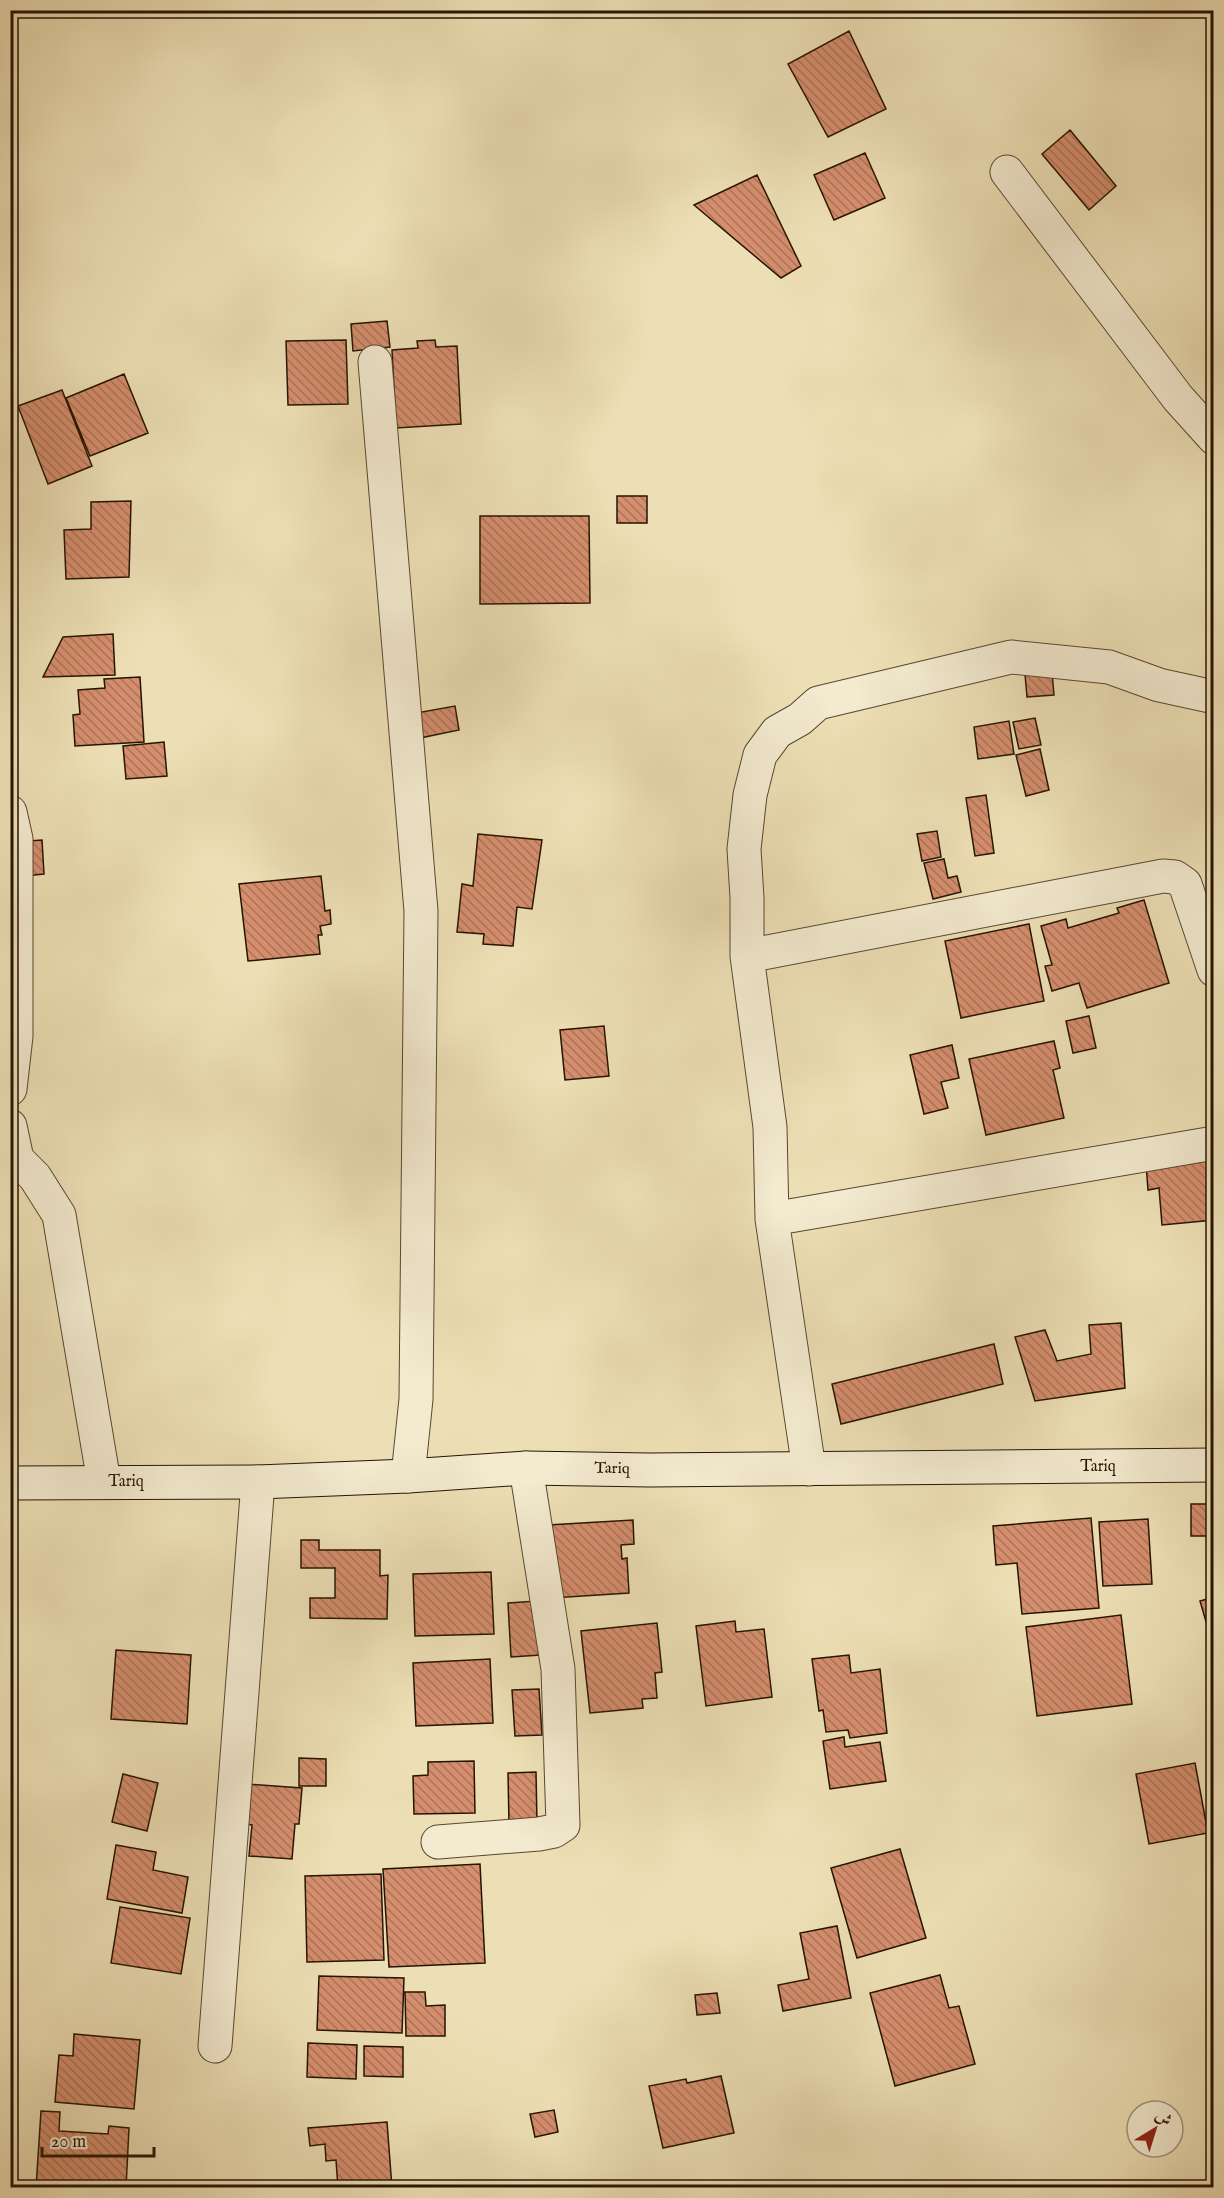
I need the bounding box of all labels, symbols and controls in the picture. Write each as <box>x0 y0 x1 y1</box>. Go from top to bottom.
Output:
street label: Tariq <box>1080 1457 1117 1477</box>
street label: Tariq <box>594 1459 631 1479</box>
street label: Tariq <box>108 1472 145 1492</box>
north arrow <box>1125 2099 1185 2159</box>
text: ش <box>1151 2106 1175 2132</box>
scale bar <box>42 2120 154 2158</box>
text: 20 m <box>51 2131 86 2154</box>

